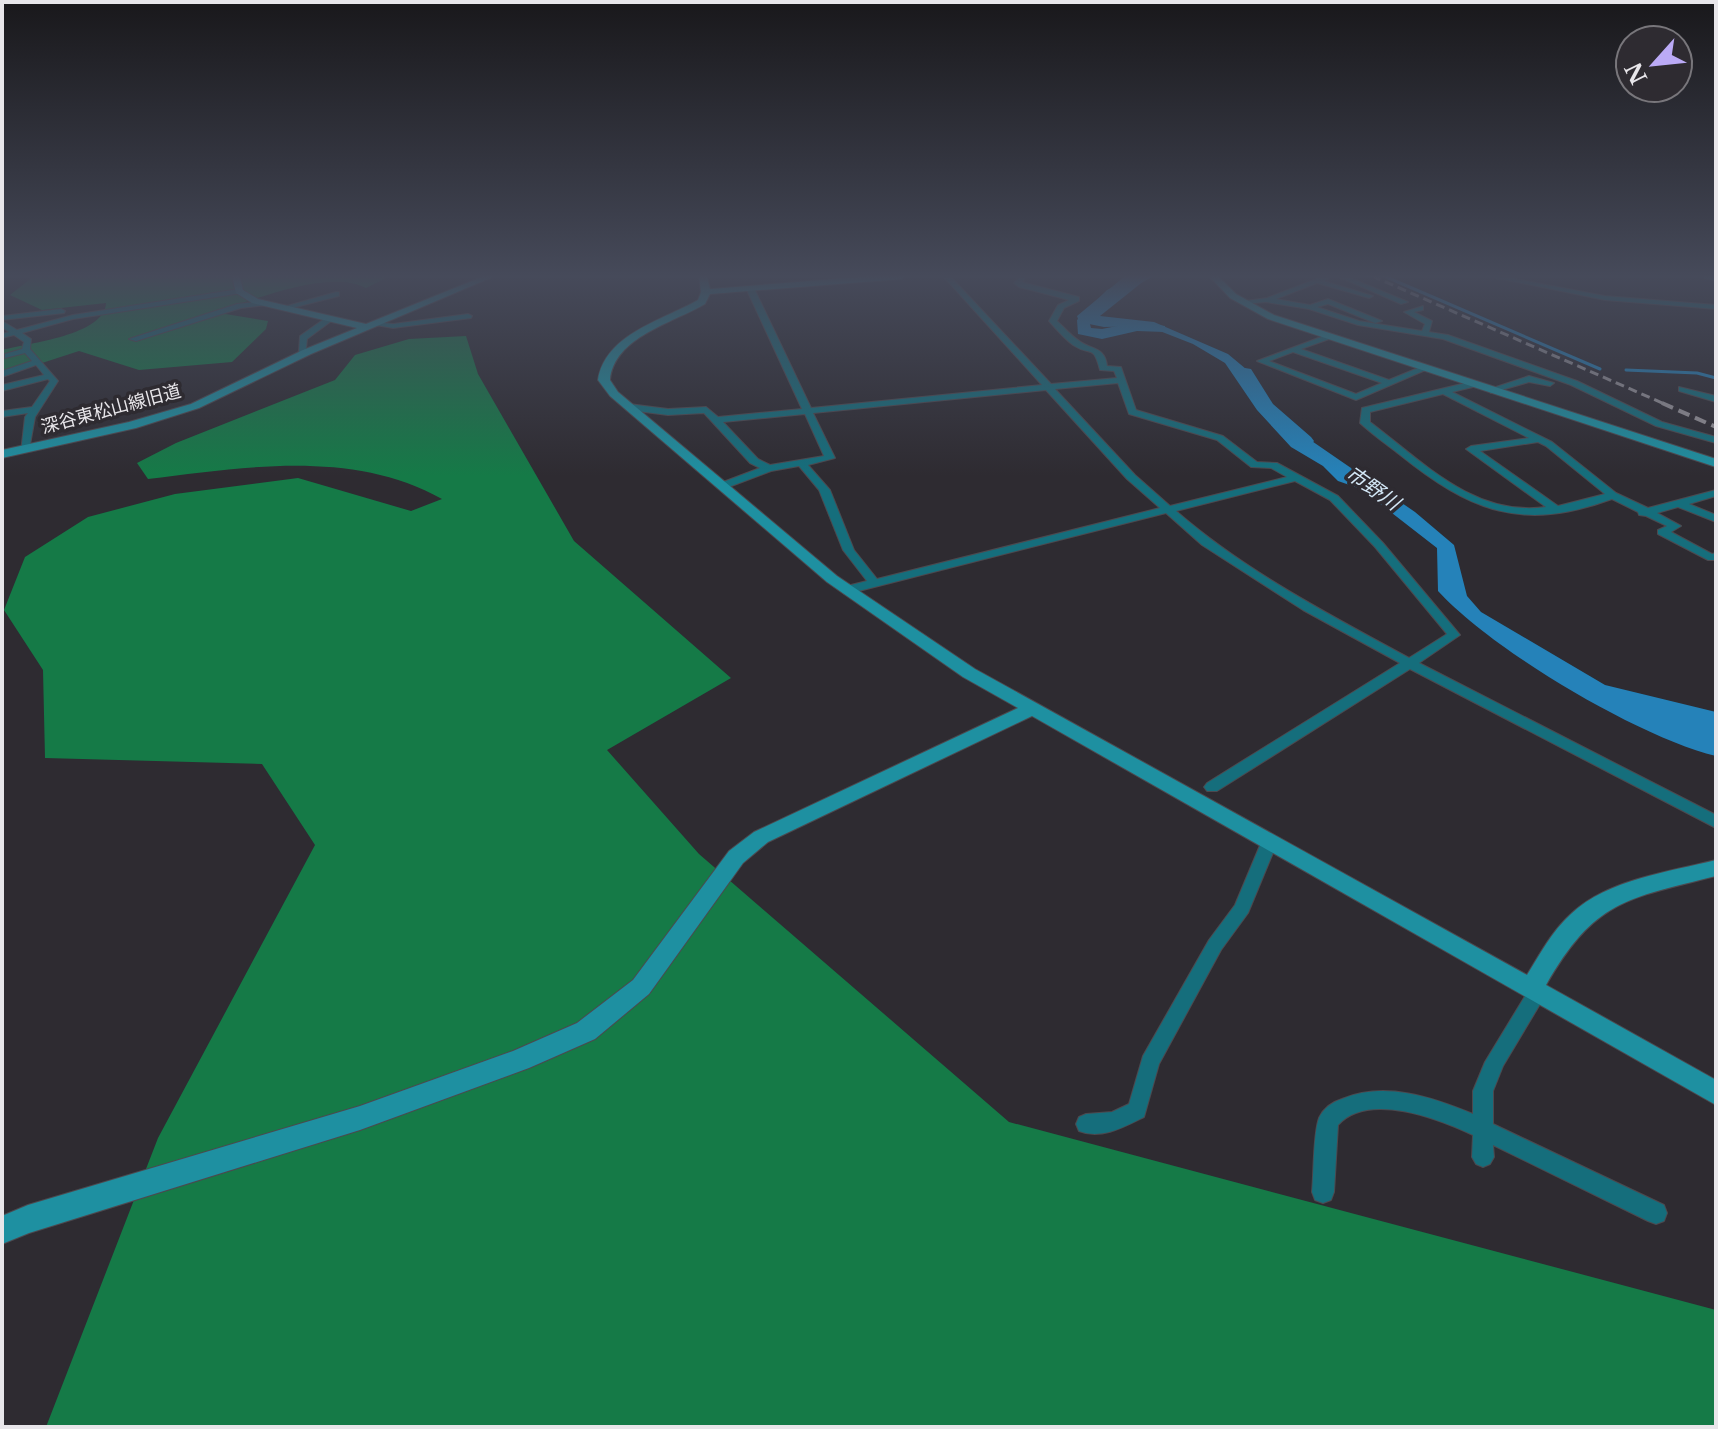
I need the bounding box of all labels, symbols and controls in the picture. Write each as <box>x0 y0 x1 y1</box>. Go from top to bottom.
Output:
north arrow <box>1614 24 1694 104</box>
text: N <box>1620 57 1653 88</box>
street label: 深谷東松山線旧道 <box>39 380 183 438</box>
water label: 市野川 <box>1342 461 1406 516</box>

